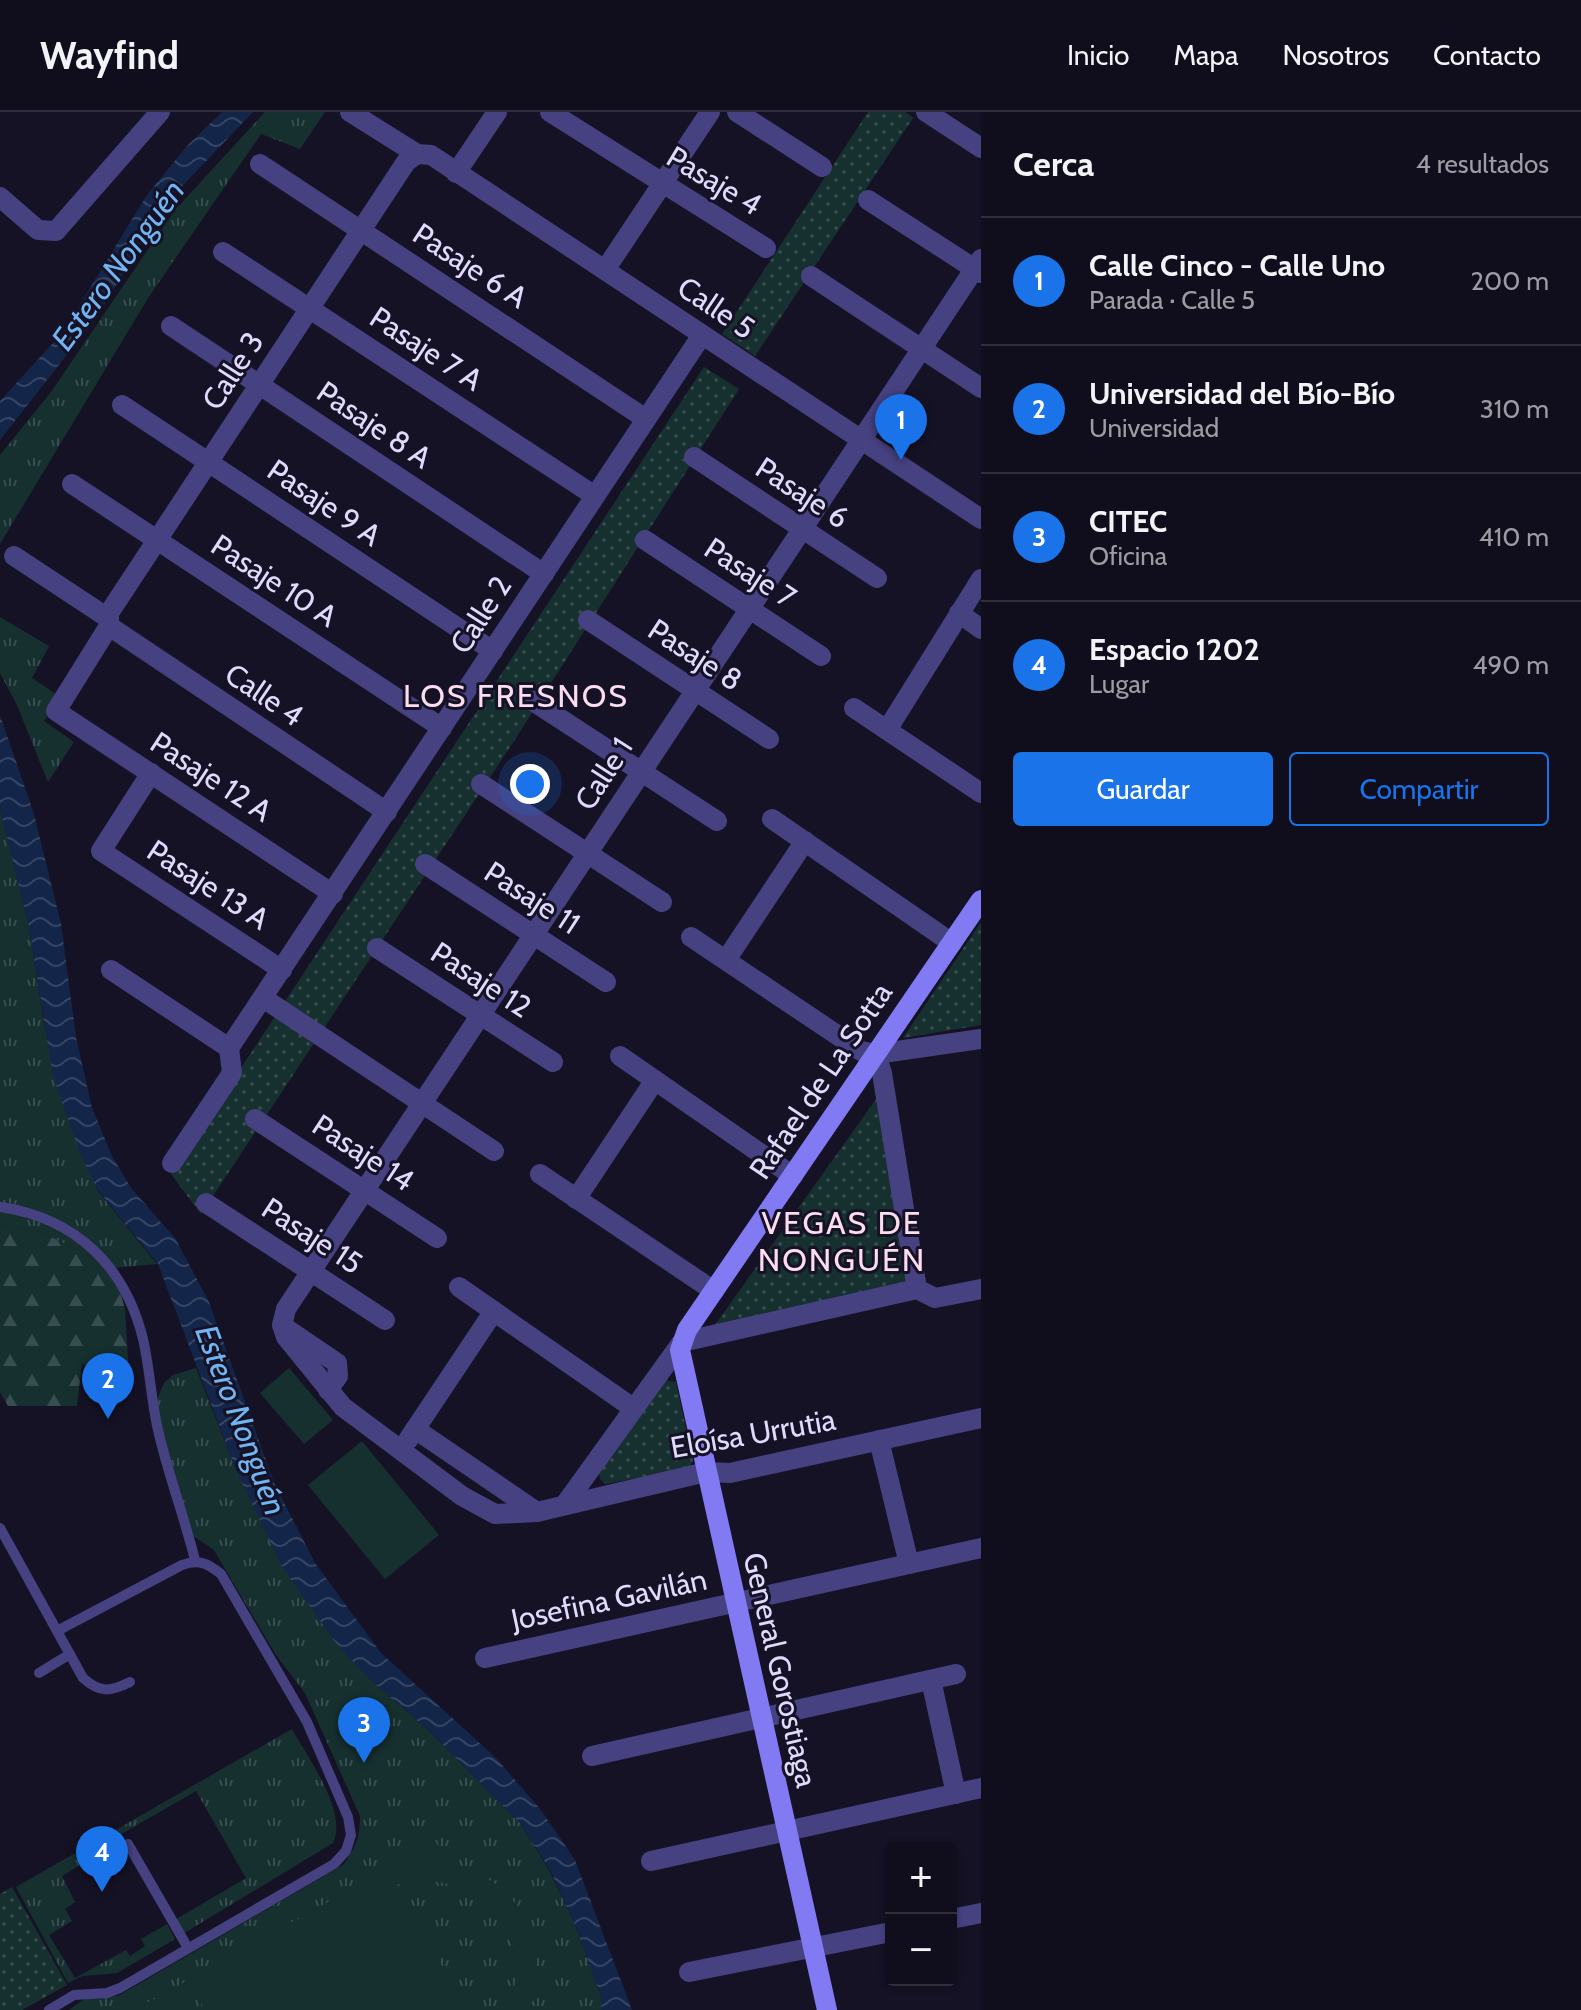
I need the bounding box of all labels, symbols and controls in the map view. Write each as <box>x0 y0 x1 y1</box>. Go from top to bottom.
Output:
text: Wayfind <box>40 32 179 79</box>
text: Inicio <box>1067 38 1130 72</box>
text: Mapa <box>1174 38 1239 72</box>
text: Nosotros <box>1283 38 1389 72</box>
text: Contacto <box>1433 38 1541 72</box>
street label: Pasaje 4 <box>660 138 768 223</box>
text: Cerca <box>1013 143 1094 185</box>
text: 4 resultados <box>1416 148 1549 180</box>
water label: Estero Nonguén <box>43 172 192 357</box>
street label: Pasaje 6 A <box>406 215 535 316</box>
text: Calle Cinco - Calle Uno <box>1089 247 1385 284</box>
text: 1 <box>1034 265 1044 297</box>
text: 200 m <box>1470 265 1549 297</box>
street label: Calle 5 <box>671 268 762 347</box>
text: Parada · Calle 5 <box>1089 284 1255 316</box>
street label: Pasaje 7 A <box>363 299 490 399</box>
street label: Calle 3 <box>194 325 271 417</box>
street label: Pasaje 8 A <box>310 373 439 477</box>
text: Universidad del Bío-Bío <box>1089 375 1395 412</box>
text: 2 <box>1032 393 1046 425</box>
text: 310 m <box>1480 393 1549 425</box>
pin: 1 <box>875 394 927 460</box>
text: Universidad <box>1089 412 1219 444</box>
street label: Pasaje 6 <box>749 449 856 536</box>
street label: Pasaje 9 A <box>261 451 388 554</box>
text: CITEC <box>1089 503 1167 540</box>
text: 3 <box>1032 521 1046 553</box>
text: 410 m <box>1479 521 1549 553</box>
street label: Pasaje 10 A <box>204 526 344 635</box>
street label: Pasaje 7 <box>698 529 803 616</box>
text: Oficina <box>1089 540 1167 572</box>
street label: Calle 2 <box>442 569 519 660</box>
street label: Pasaje 8 <box>641 611 749 699</box>
text: Espacio 1202 <box>1089 631 1260 668</box>
text: 4 <box>1031 649 1047 681</box>
text: 490 m <box>1472 649 1549 681</box>
street label: Calle 4 <box>218 655 310 734</box>
text: Lugar <box>1089 668 1149 700</box>
district label: LOS FRESNOS <box>403 676 629 715</box>
street label: Pasaje 12 A <box>144 724 279 830</box>
street label: Calle 1 <box>567 731 641 817</box>
button: Guardar <box>1013 752 1273 826</box>
button: Compartir <box>1289 752 1549 826</box>
your location <box>510 764 550 804</box>
street label: Pasaje 13 A <box>140 832 277 938</box>
street label: Pasaje 11 <box>478 853 587 942</box>
street label: Pasaje 12 <box>424 934 538 1026</box>
street label: Rafael de La Sotta <box>741 975 900 1186</box>
street label: Pasaje 14 <box>306 1106 421 1199</box>
street label: Pasaje 15 <box>255 1189 370 1282</box>
district label: VEGAS DE NONGUÉN <box>758 1203 926 1279</box>
water label: Estero Nonguén <box>187 1319 296 1521</box>
pin: 2 <box>82 1353 134 1419</box>
street label: Eloísa Urrutia <box>668 1401 839 1466</box>
street label: General Gorostiaga <box>735 1549 826 1791</box>
street label: Josefina Gavilán <box>507 1561 710 1639</box>
pin: 3 <box>338 1697 390 1763</box>
pin: 4 <box>76 1826 128 1892</box>
map controls <box>885 1842 957 1986</box>
button: + <box>885 1842 957 1914</box>
button: − <box>885 1914 957 1986</box>

